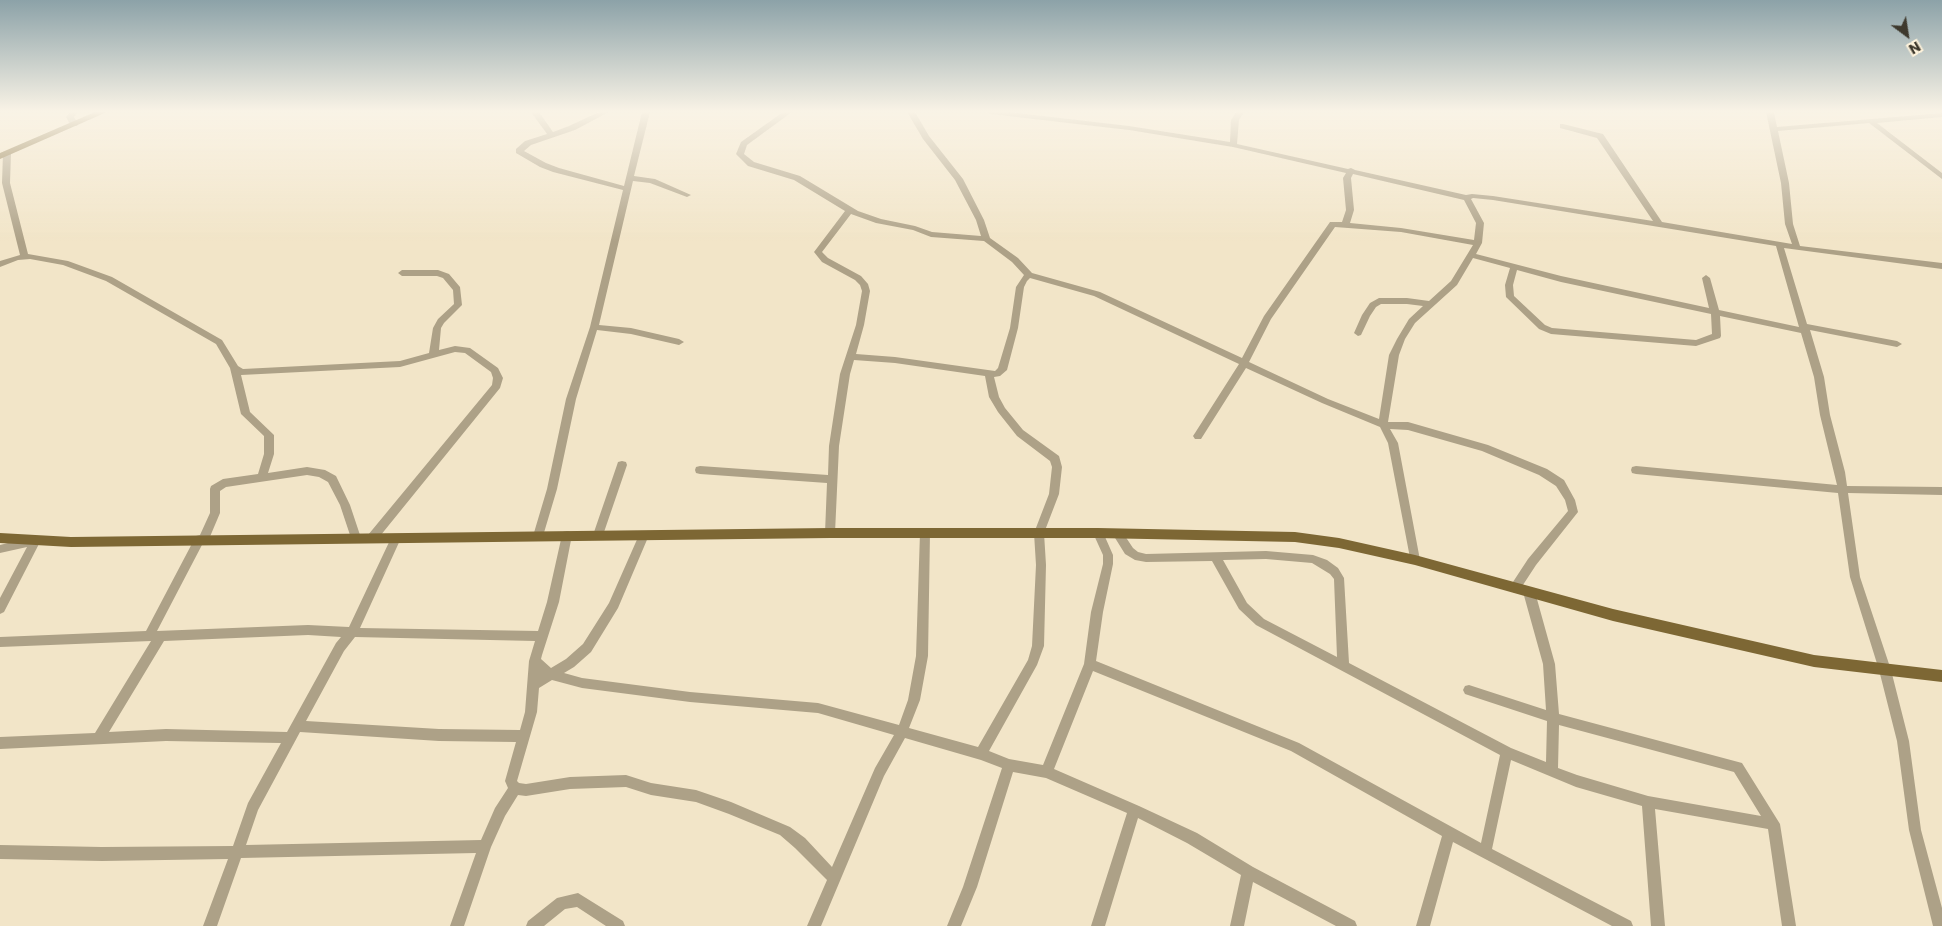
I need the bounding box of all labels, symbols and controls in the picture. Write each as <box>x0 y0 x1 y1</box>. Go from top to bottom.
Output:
north arrow <box>1882 10 1932 60</box>
text: N <box>1905 37 1924 59</box>

